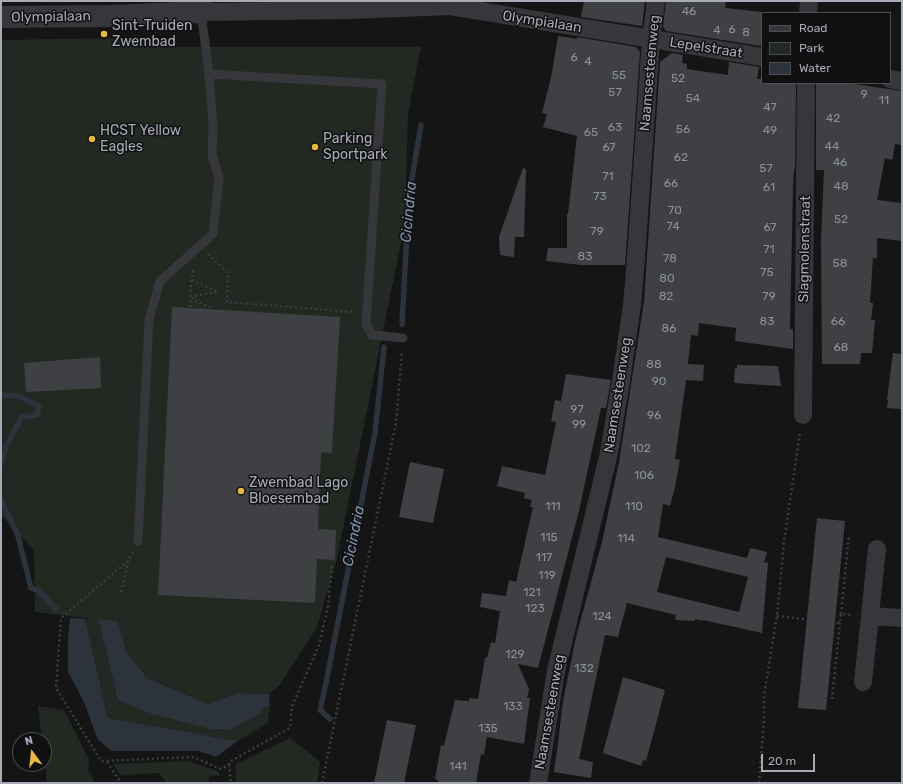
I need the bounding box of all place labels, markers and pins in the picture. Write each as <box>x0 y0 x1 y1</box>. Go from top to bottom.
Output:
place label: Sint-Truiden Zwembad <box>112 18 192 50</box>
marker: Sint-Truiden Zwembad <box>99 29 109 39</box>
place label: HCST Yellow Eagles <box>100 123 181 156</box>
place label: Parking Sportpark <box>323 131 387 164</box>
marker: HCST Yellow Eagles <box>87 134 97 144</box>
marker: Parking Sportpark <box>310 142 320 152</box>
place label: Zwembad Lago Bloesembad <box>249 475 348 508</box>
marker: Zwembad Lago Bloesembad <box>236 486 246 496</box>

